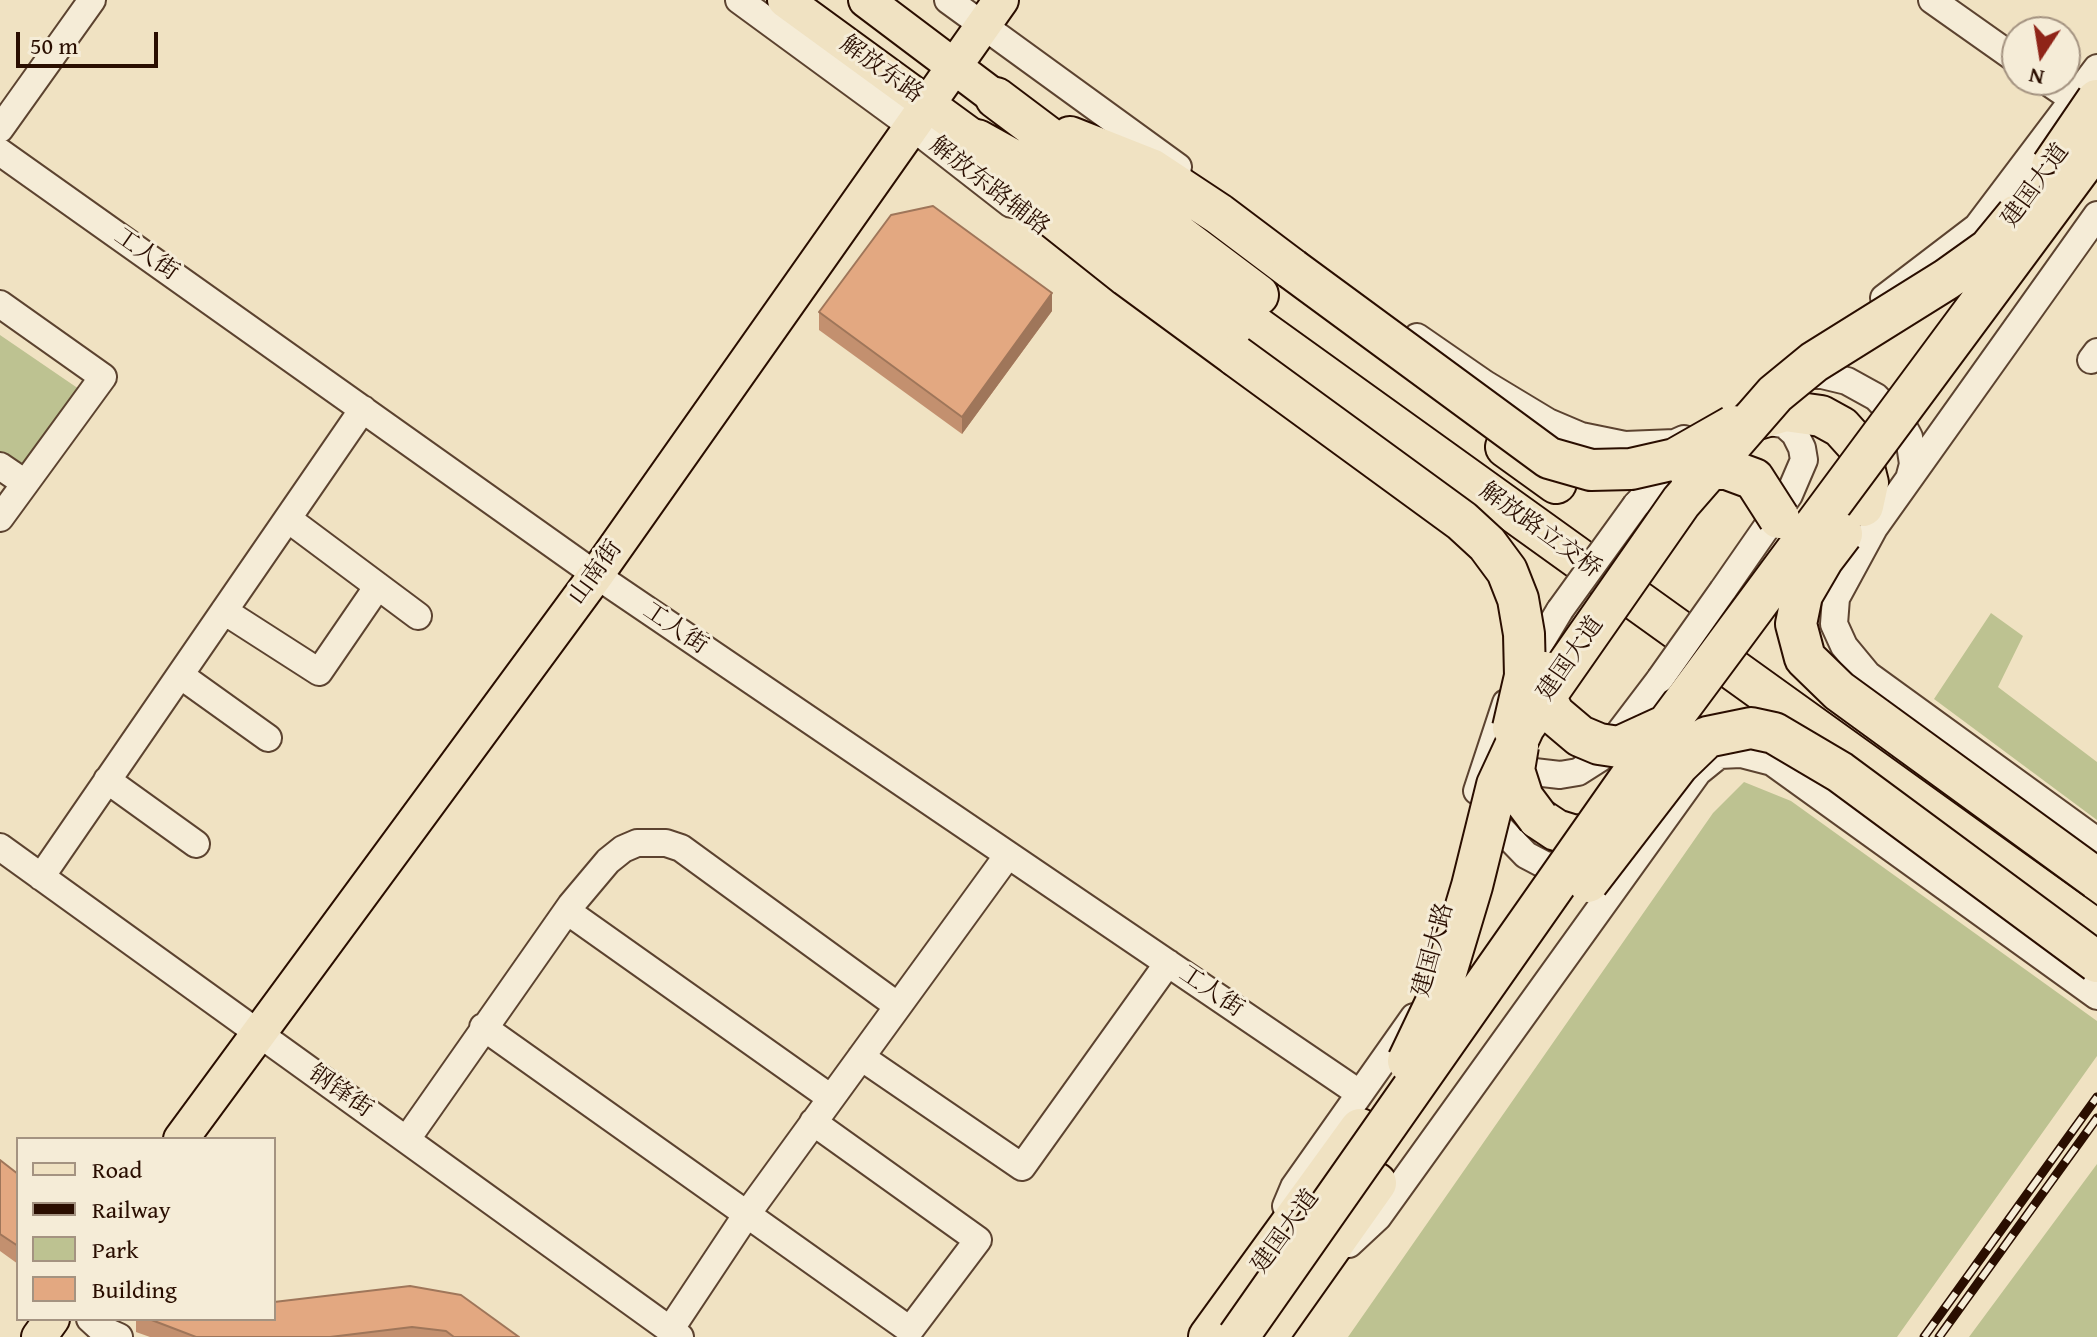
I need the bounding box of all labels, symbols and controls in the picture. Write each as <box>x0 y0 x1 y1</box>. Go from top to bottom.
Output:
scale bar <box>20 16 162 66</box>
north arrow <box>2001 16 2081 96</box>
text: 50 m <box>30 28 78 63</box>
street label: 解放东路 <box>834 30 928 110</box>
text: N <box>2026 60 2047 95</box>
street label: 解放东路辅路 <box>923 131 1055 243</box>
street label: 建国大道 <box>1996 139 2076 233</box>
street label: 工人街 <box>108 223 184 287</box>
street label: 解放路立交桥 <box>1473 477 1607 585</box>
street label: 山南街 <box>563 535 629 611</box>
street label: 工人街 <box>637 597 713 661</box>
street label: 建国大道 <box>1532 611 1610 707</box>
street label: 建国大路 <box>1408 900 1460 1000</box>
street label: 工人街 <box>1173 960 1249 1024</box>
street label: 钢锋街 <box>302 1060 378 1124</box>
legend <box>16 1137 276 1321</box>
text: Road <box>92 1152 142 1187</box>
street label: 建国大道 <box>1246 1185 1326 1279</box>
text: Railway <box>92 1192 171 1227</box>
text: Park <box>92 1232 138 1267</box>
text: Building <box>92 1272 177 1307</box>

